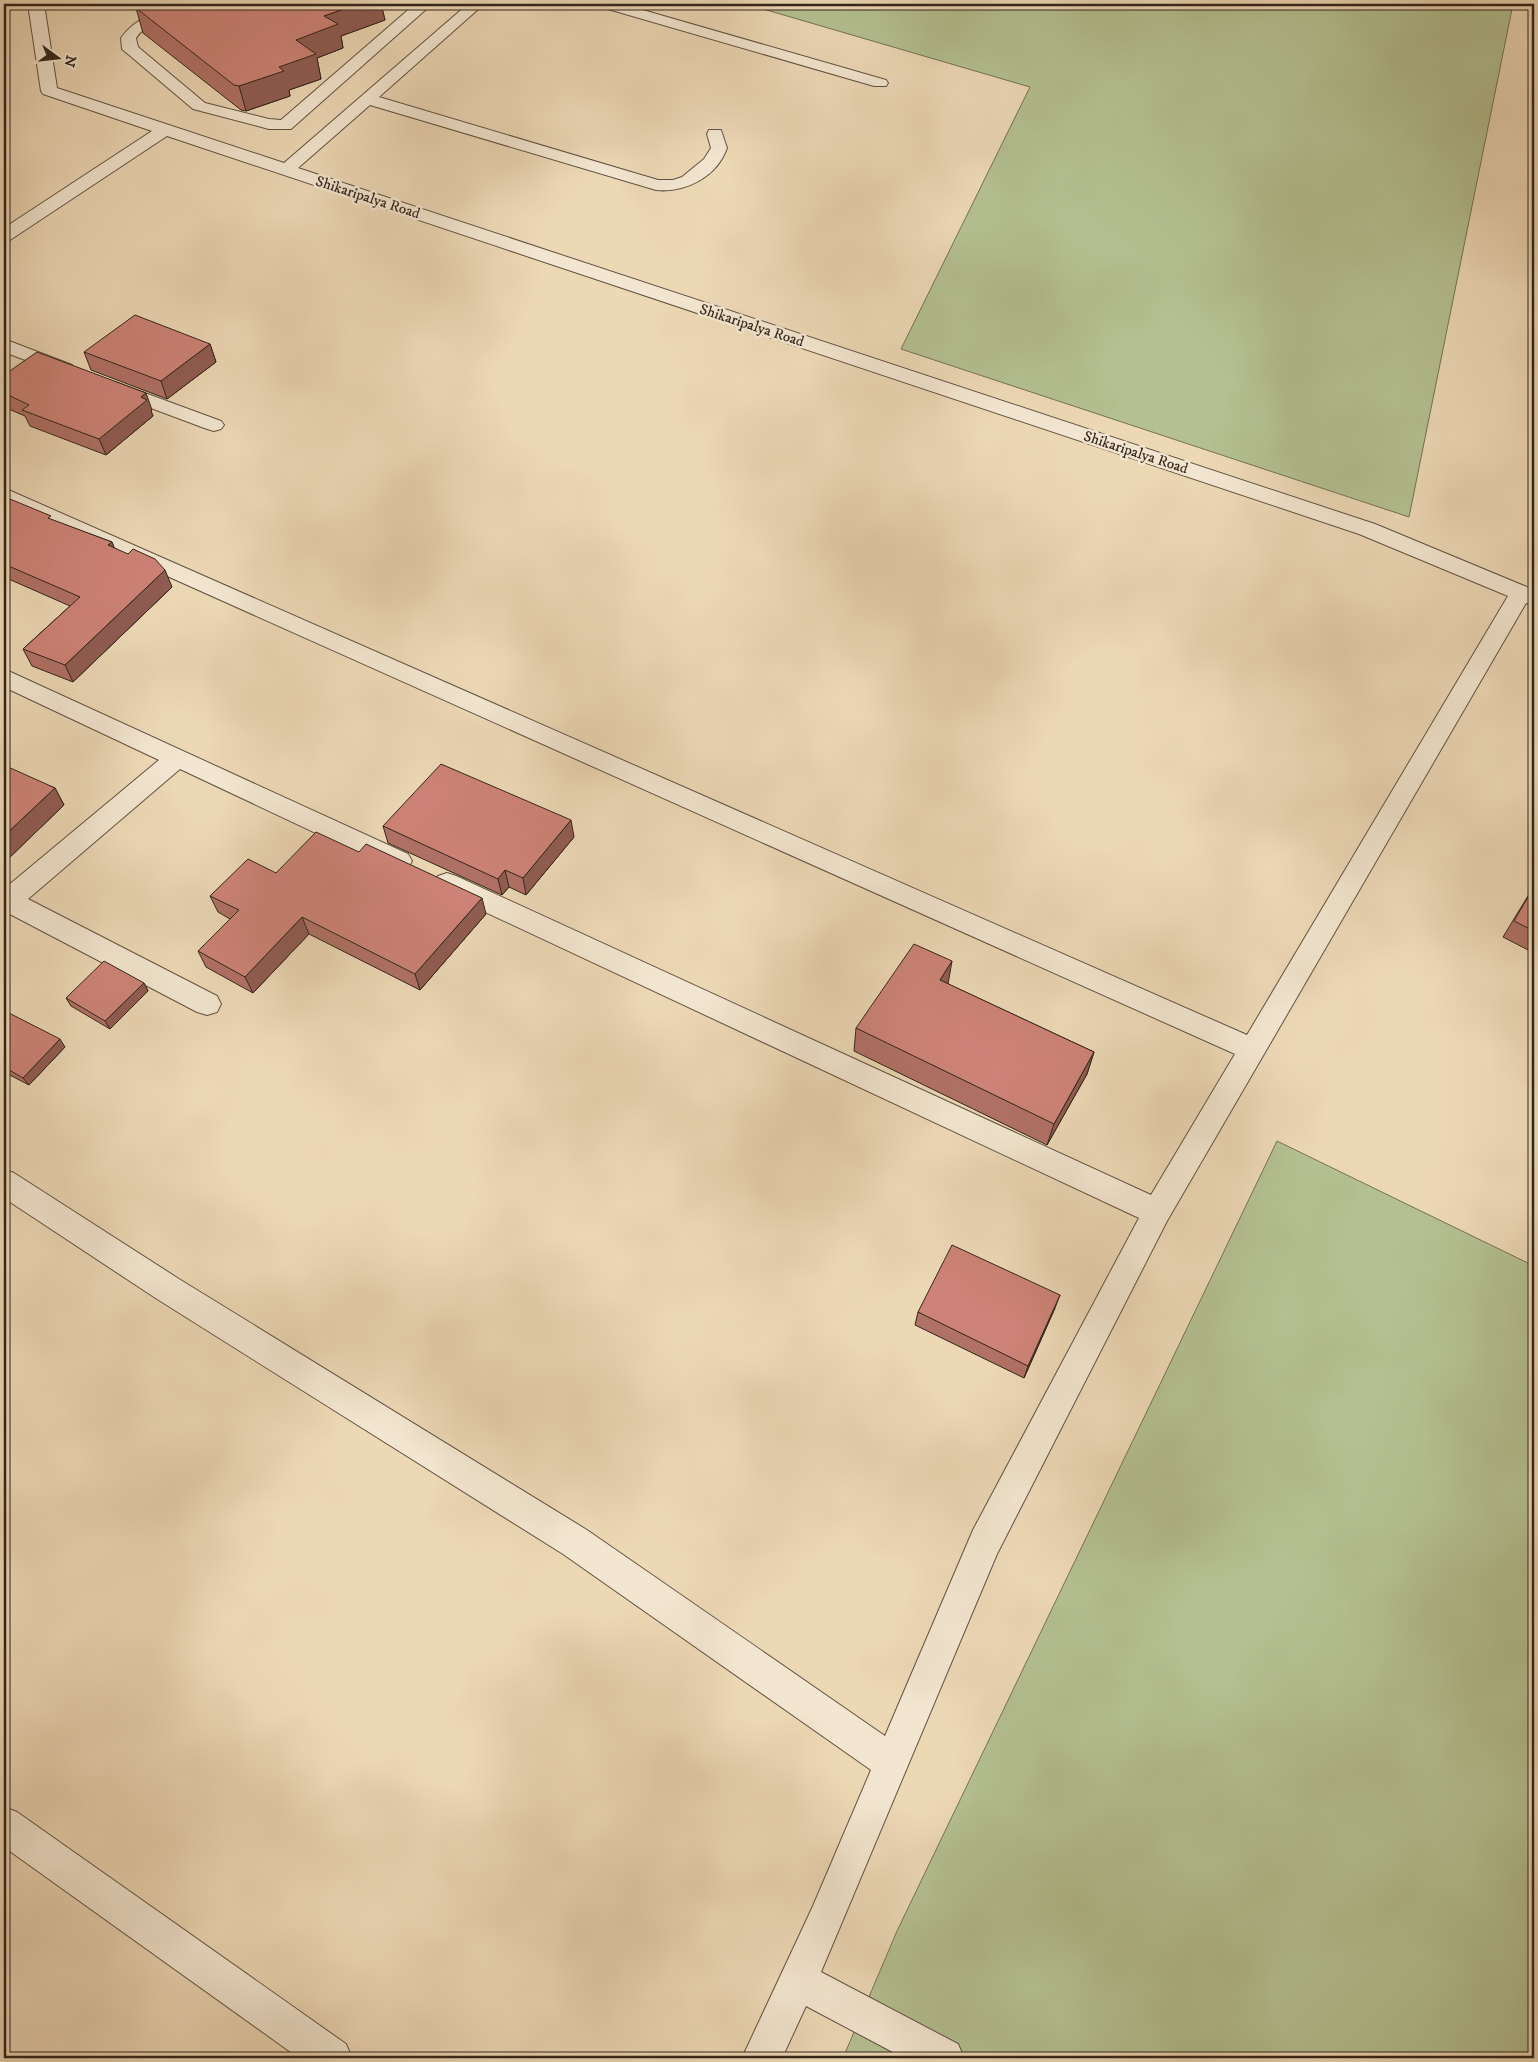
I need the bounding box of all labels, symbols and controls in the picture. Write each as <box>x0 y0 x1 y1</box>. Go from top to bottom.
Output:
north arrow <box>32 32 82 82</box>
text: N <box>59 53 80 69</box>
street label: Shikaripalya Road <box>313 172 423 223</box>
street label: Shikaripalya Road <box>697 300 807 351</box>
street label: Shikaripalya Road <box>1081 427 1191 478</box>

